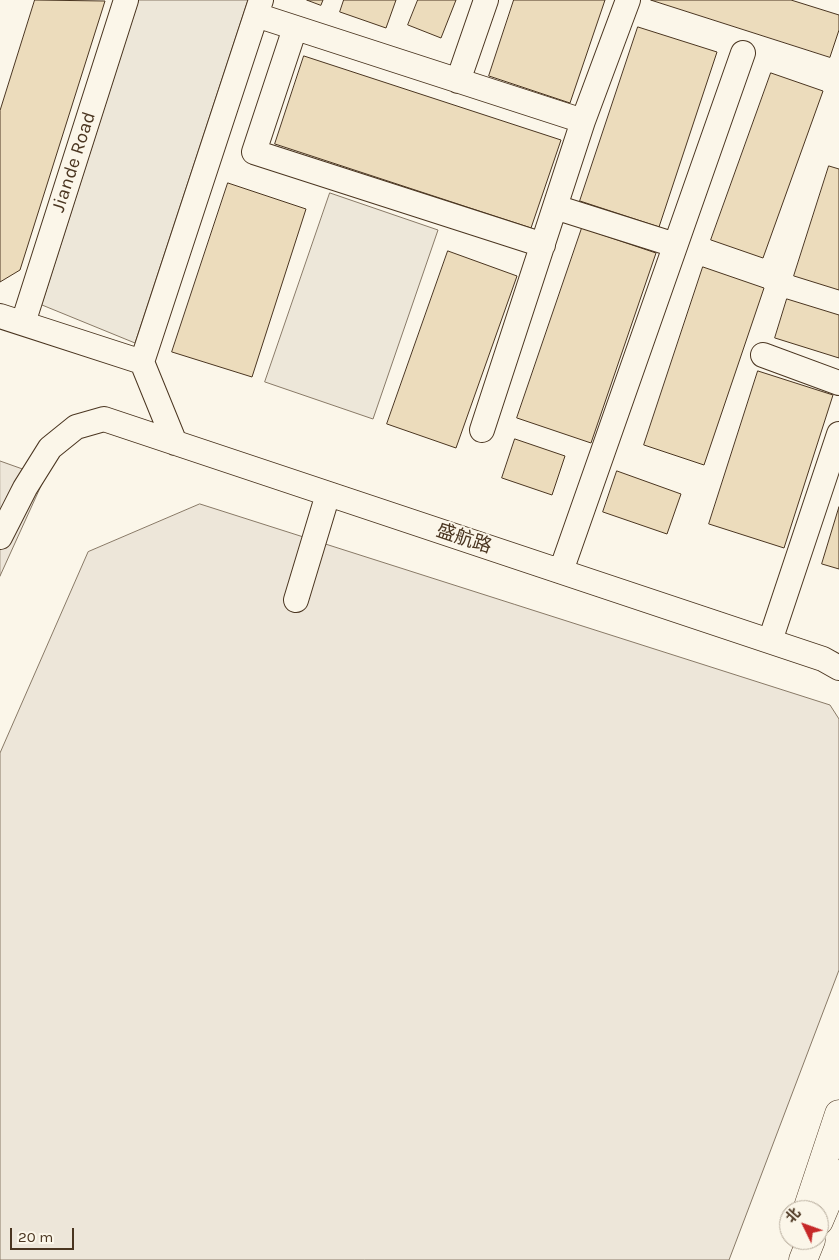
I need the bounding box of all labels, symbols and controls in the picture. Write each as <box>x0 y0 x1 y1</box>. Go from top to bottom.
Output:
street label: Jiande Road <box>47 109 101 215</box>
street label: 盛航路 <box>433 519 495 559</box>
north arrow <box>779 1200 829 1250</box>
text: 北 <box>782 1204 804 1226</box>
scale bar <box>12 1218 76 1250</box>
text: 20 m <box>18 1228 53 1246</box>

